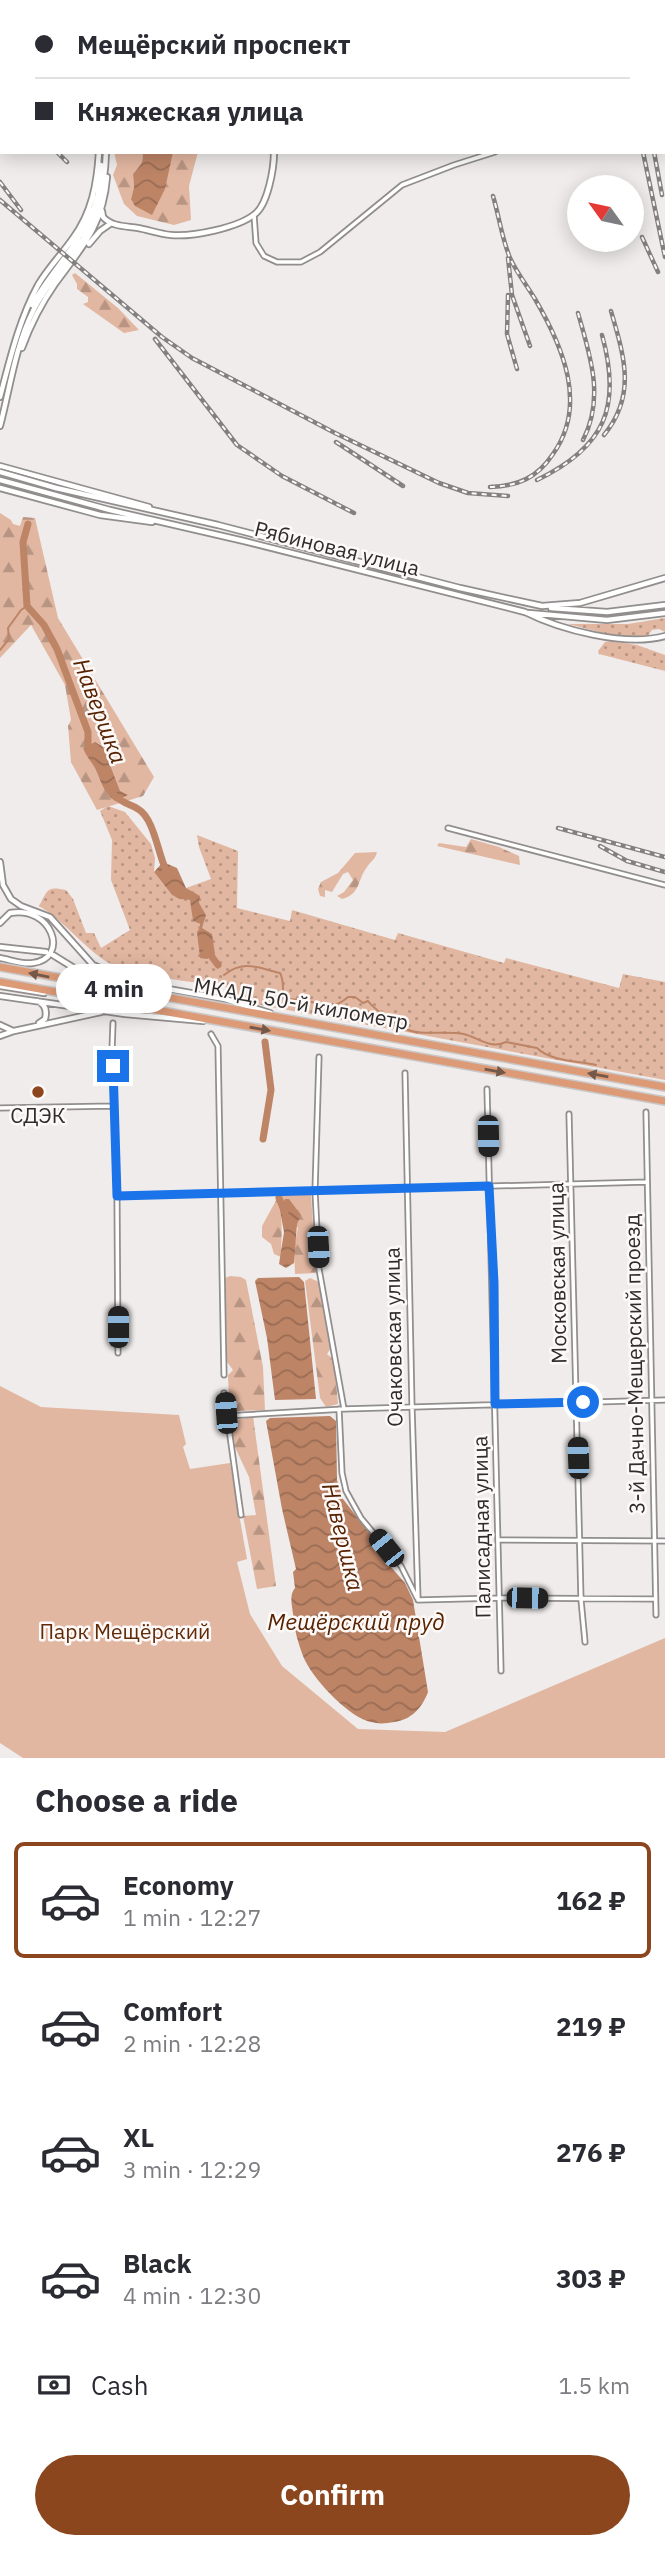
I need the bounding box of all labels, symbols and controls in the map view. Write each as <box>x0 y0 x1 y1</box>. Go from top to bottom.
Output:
text: Мещёрский проспект <box>77 27 351 61</box>
text: Княжеская улица <box>77 94 304 128</box>
north arrow <box>567 175 644 252</box>
map controls <box>567 175 644 252</box>
street label: Рябиновая улица <box>252 514 423 582</box>
water label: Навершка <box>67 654 135 768</box>
callout: 4 min <box>55 964 171 1014</box>
one-way arrow <box>28 970 50 981</box>
street label: МКАД, 50-й километр <box>192 970 411 1036</box>
text: 4 min <box>84 973 144 1003</box>
one-way arrow <box>249 1024 271 1035</box>
route end <box>97 1050 129 1082</box>
one-way arrow <box>484 1066 506 1077</box>
one-way arrow <box>587 1069 609 1080</box>
marker: СДЭК <box>30 1084 46 1100</box>
place label: СДЭК <box>10 1101 66 1129</box>
car <box>478 1115 499 1157</box>
street label: Московская улица <box>541 1182 573 1364</box>
street label: 3-й Дачно-Мещерский проезд <box>617 1214 651 1514</box>
car <box>307 1225 330 1269</box>
street label: Очаковская улица <box>377 1247 409 1427</box>
car <box>108 1306 129 1348</box>
route start <box>567 1386 599 1418</box>
car <box>215 1391 238 1435</box>
street label: Палисадная улица <box>465 1435 497 1619</box>
car <box>567 1437 590 1479</box>
water label: Навершка <box>316 1479 372 1594</box>
car <box>365 1525 408 1571</box>
car <box>506 1587 549 1609</box>
water label: Мещёрский пруд <box>267 1606 445 1636</box>
park label: Парк Мещёрский <box>40 1617 210 1645</box>
text: Choose a ride <box>35 1779 238 1821</box>
text: Economy <box>123 1868 234 1902</box>
icon: car <box>39 1869 102 1932</box>
text: 162 ₽ <box>556 1883 626 1917</box>
text: 1 min · 12:27 <box>123 1902 261 1932</box>
text: Comfort <box>123 1994 222 2028</box>
icon: car <box>39 1995 102 2058</box>
text: 219 ₽ <box>556 2009 626 2043</box>
text: 2 min · 12:28 <box>123 2028 261 2058</box>
text: XL <box>123 2120 154 2154</box>
icon: car <box>39 2121 102 2184</box>
text: 276 ₽ <box>556 2135 626 2169</box>
text: 3 min · 12:29 <box>123 2154 261 2184</box>
text: Black <box>123 2246 191 2280</box>
icon: car <box>39 2247 102 2310</box>
text: 303 ₽ <box>556 2261 626 2295</box>
text: 4 min · 12:30 <box>123 2280 261 2310</box>
icon: cash <box>35 2366 73 2404</box>
text: Cash <box>91 2368 148 2402</box>
text: 1.5 km <box>559 2370 630 2400</box>
button: Confirm <box>35 2455 630 2535</box>

